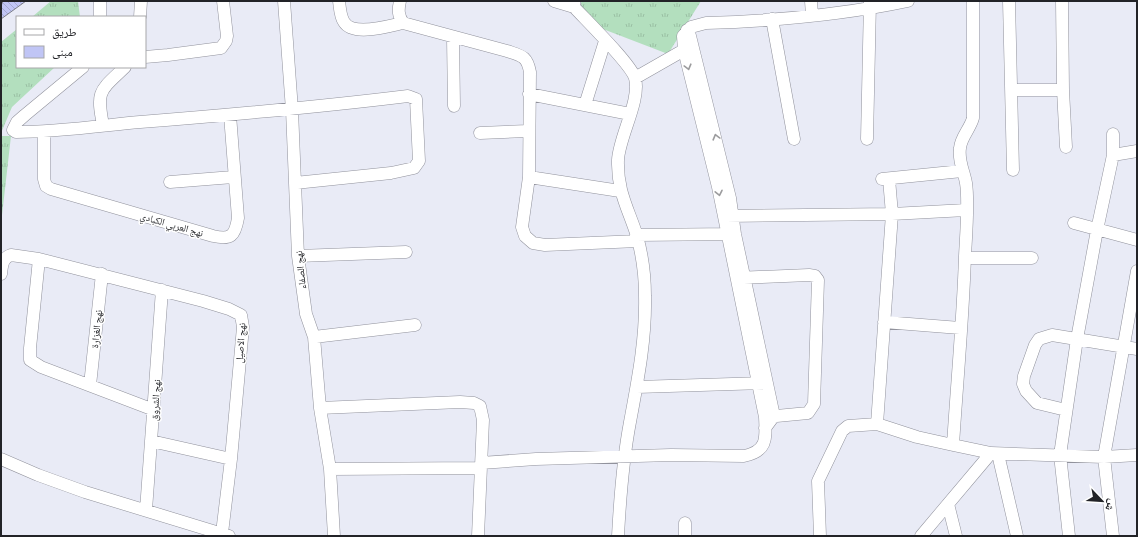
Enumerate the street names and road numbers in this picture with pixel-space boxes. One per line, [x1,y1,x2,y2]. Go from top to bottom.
street label: نهج العربي الكبادي [138,209,205,241]
street label: نهج الصفاء [292,250,309,290]
street label: نهج الغزارة [88,309,105,349]
street label: نهج الاصيل [233,322,248,364]
street label: نهج الشروق [148,378,163,421]

